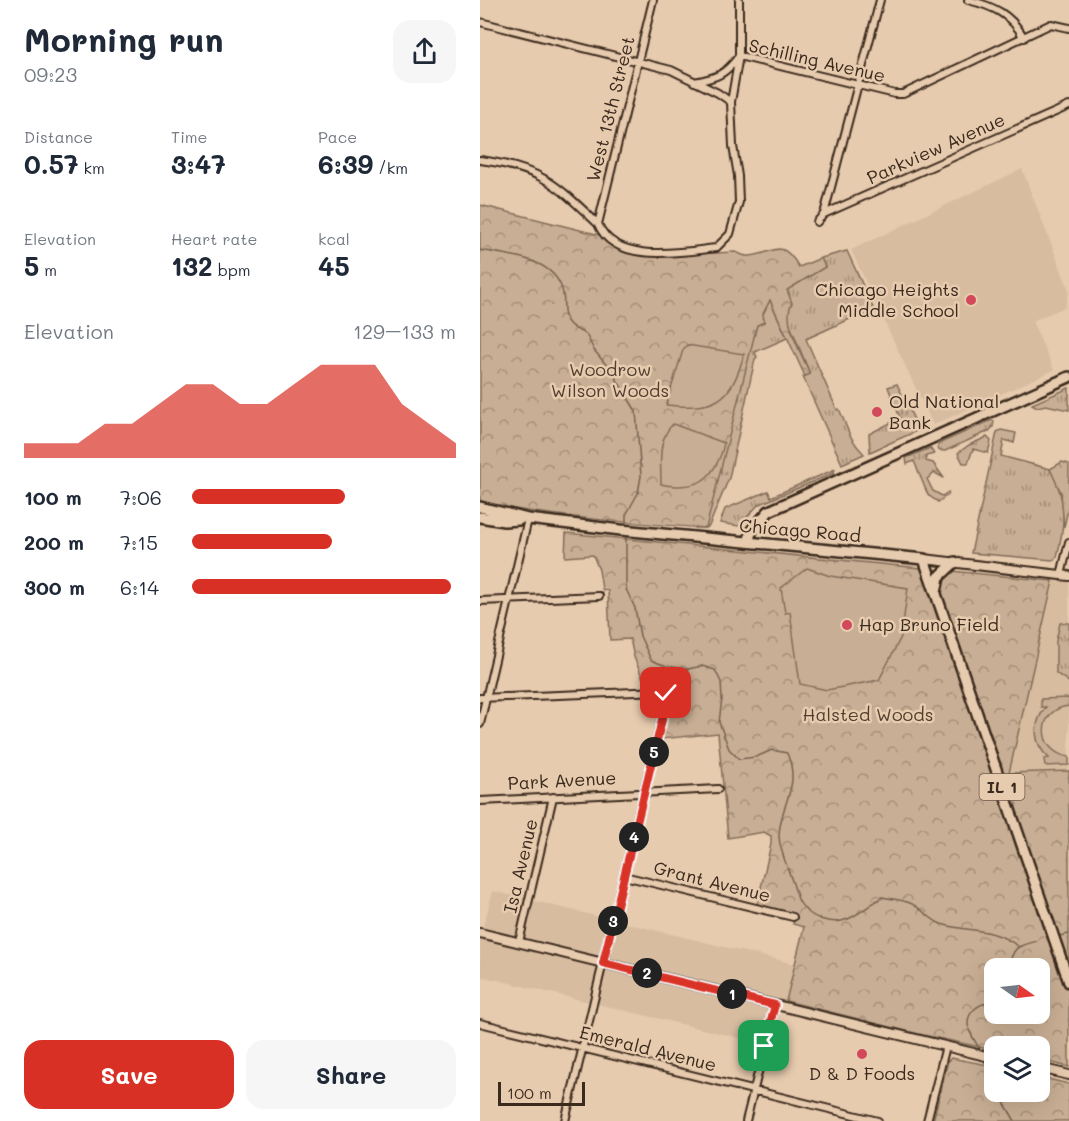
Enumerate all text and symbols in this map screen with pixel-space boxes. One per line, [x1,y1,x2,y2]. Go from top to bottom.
text: Morning run [24,17,224,60]
button: share [393,20,456,83]
street label: Schilling Avenue [747,33,888,87]
street label: West 13th Street [580,34,640,184]
text: 09:23 [24,61,77,87]
street label: Parkview Avenue [863,107,1009,189]
text: Distance [24,126,93,147]
text: Time [171,126,207,147]
text: Pace [318,126,357,147]
text: 0.57 [24,147,78,181]
text: 3:47 [171,147,226,181]
text: 6:39 [318,147,373,181]
text: km [78,157,105,178]
text: /km [373,157,408,178]
text: Elevation [24,228,96,249]
text: Heart rate [171,228,257,249]
text: kcal [318,228,350,249]
text: 5 [24,249,39,283]
text: 132 [171,249,213,283]
text: 45 [318,249,350,283]
text: m [39,259,57,280]
text: bpm [213,259,251,280]
place label: Chicago Heights Middle School [815,277,959,322]
marker: Chicago Heights Middle School [964,293,978,307]
text: Elevation [24,318,114,344]
text: 129–133 m [353,318,456,344]
park label: Woodrow Wilson Woods [551,357,669,402]
place label: Old National Bank [889,389,999,434]
marker: Old National Bank [870,405,884,419]
text: 100 m [24,484,82,510]
text: 7:06 [120,484,162,510]
street label: Chicago Road [738,513,862,547]
text: 200 m [24,529,84,555]
text: 7:15 [120,529,158,555]
text: 300 m [24,574,85,600]
text: 6:14 [120,574,159,600]
place label: Hap Bruno Field [859,612,999,636]
marker: Hap Bruno Field [840,618,854,632]
pin [640,667,691,718]
icon: check [649,676,682,709]
park label: Halsted Woods [803,702,933,726]
pin: 5 [639,737,669,767]
text: 5 [649,741,659,762]
street label: Park Avenue [507,765,617,795]
road number: IL 1 [980,774,1024,800]
street label: Isa Avenue [498,816,543,915]
pin: 4 [619,822,649,852]
text: 4 [629,826,639,847]
street label: Grant Avenue [651,855,773,907]
pin: 3 [598,906,628,936]
text: 3 [608,910,618,931]
pin: 2 [632,958,662,988]
north arrow [984,958,1050,1024]
map controls [984,958,1050,1102]
text: 2 [643,962,651,983]
pin: 1 [717,979,747,1009]
text: 1 [728,983,736,1004]
street label: Emerald Avenue [577,1019,719,1077]
pin [738,1020,789,1071]
icon: arrive [747,1029,780,1062]
button: layers [984,1036,1050,1102]
button: Save [24,1040,234,1109]
button: Share [246,1040,456,1109]
marker: D & D Foods [855,1047,869,1061]
place label: D & D Foods [809,1061,915,1085]
scale bar [498,1079,585,1106]
text: 100 m [507,1082,552,1103]

